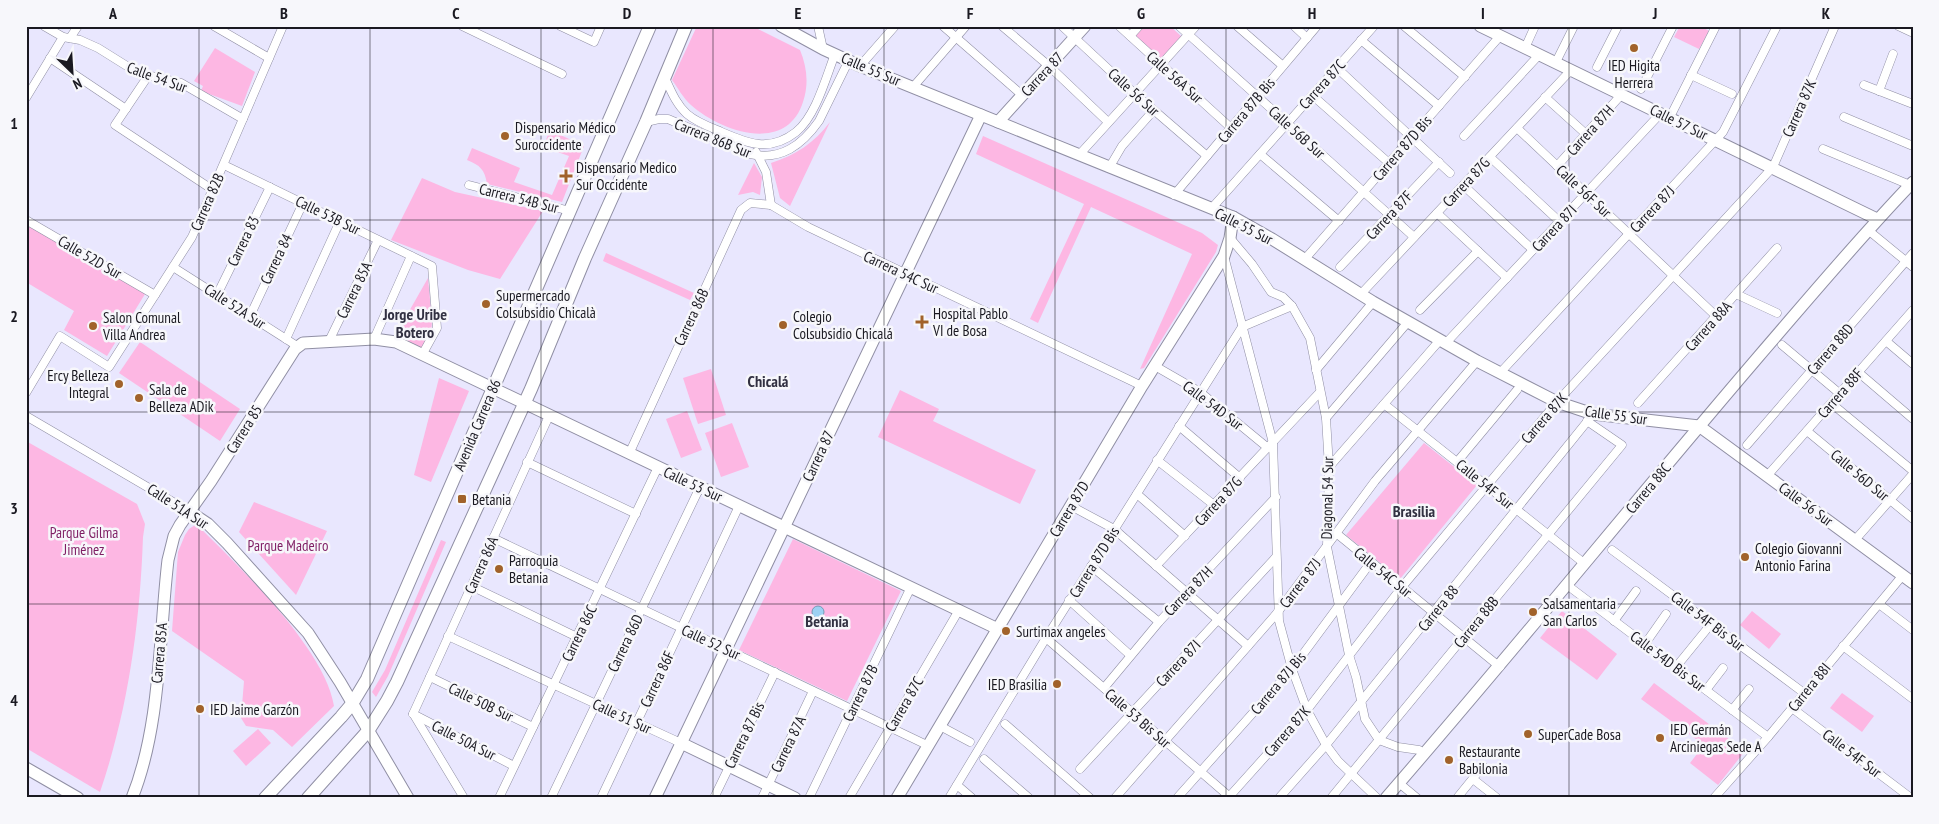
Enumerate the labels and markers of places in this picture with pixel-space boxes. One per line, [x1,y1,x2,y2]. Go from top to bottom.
marker: IED Higita Herrera [1628,42,1640,54]
place label: IED Higita Herrera [1608,56,1660,92]
place label: Dispensario Médico Suroccidente [515,118,616,154]
marker: Dispensario Médico Suroccidente [499,130,511,142]
place label: Dispensario Medico Sur Occidente [576,158,677,194]
marker: Dispensario Medico Sur Occidente [560,170,572,182]
place label: Supermercado Colsubsidio Chicalà [496,286,596,322]
marker: Supermercado Colsubsidio Chicalà [480,298,492,310]
place label: Hospital Pablo VI de Bosa [932,304,1008,340]
place label: Colegio Colsubsidio Chicalá [793,307,893,343]
place label: Salon Comunal Villa Andrea [102,308,181,344]
marker: Hospital Pablo VI de Bosa [915,315,929,329]
marker: Colegio Colsubsidio Chicalá [777,319,789,331]
marker: Salon Comunal Villa Andrea [87,320,99,332]
place label: Ercy Belleza Integral [47,366,110,402]
marker: Ercy Belleza Integral [113,378,125,390]
place label: Sala de Belleza ADik [149,380,214,416]
marker: Sala de Belleza ADik [133,392,145,404]
place label: Betania [472,490,511,509]
marker: Betania [456,493,468,505]
place label: Colegio Giovanni Antonio Farina [1755,539,1842,575]
place label: Parroquia Betania [509,551,558,587]
marker: Colegio Giovanni Antonio Farina [1739,551,1751,563]
marker: Parroquia Betania [493,563,505,575]
place label: Salsamentaria San Carlos [1543,594,1616,630]
marker: Salsamentaria San Carlos [1527,606,1539,618]
place label: Surtimax angeles [1016,622,1106,641]
marker: Surtimax angeles [1000,625,1012,637]
place label: IED Brasilia [988,675,1047,694]
marker: IED Brasilia [1051,678,1063,690]
place label: IED Jaime Garzón [210,700,299,719]
marker: IED Jaime Garzón [194,703,206,715]
place label: IED Germán Arciniegas Sede A [1670,720,1763,756]
place label: SuperCade Bosa [1538,725,1621,744]
marker: SuperCade Bosa [1522,728,1534,740]
marker: IED Germán Arciniegas Sede A [1654,732,1666,744]
place label: Restaurante Babilonia [1459,742,1520,778]
marker: Restaurante Babilonia [1443,754,1455,766]

